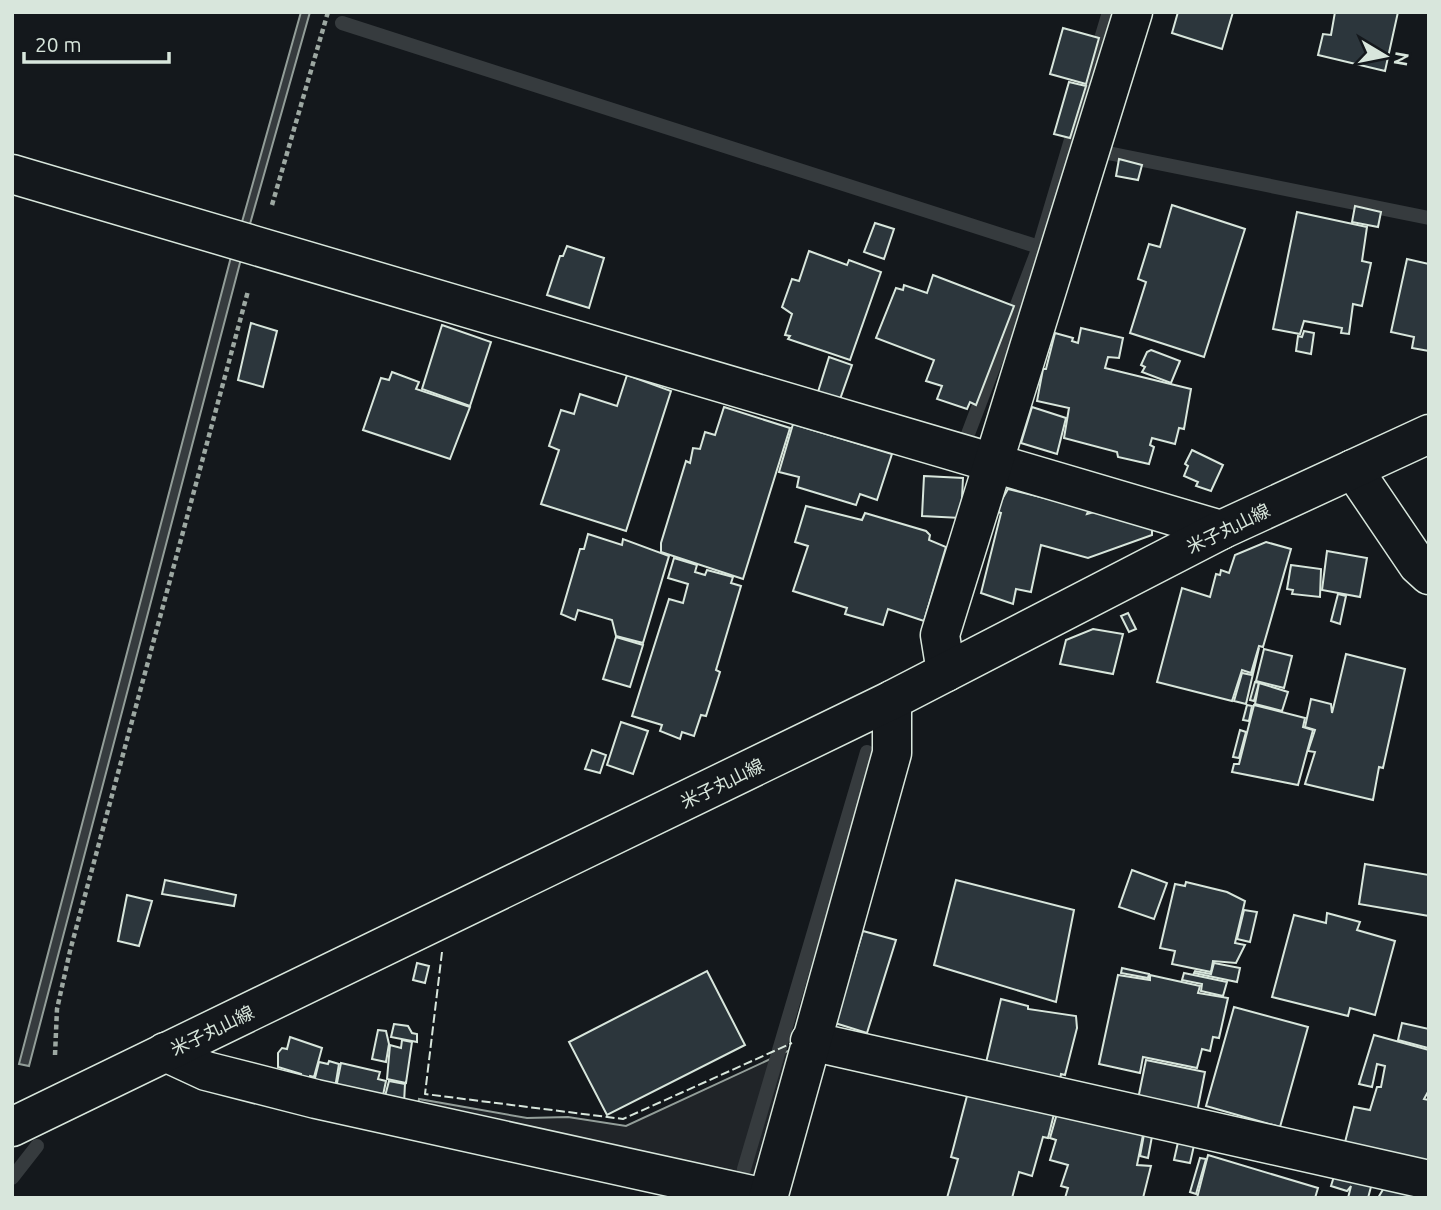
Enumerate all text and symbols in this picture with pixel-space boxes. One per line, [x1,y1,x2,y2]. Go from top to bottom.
scale bar [24,21,170,65]
north arrow [1350,21,1420,91]
text: 20 m [35,32,82,56]
text: N [1390,50,1414,68]
street label: 米子丸山線 [1183,499,1273,557]
street label: 米子丸山線 [677,754,767,812]
street label: 米子丸山線 [167,1001,257,1059]

